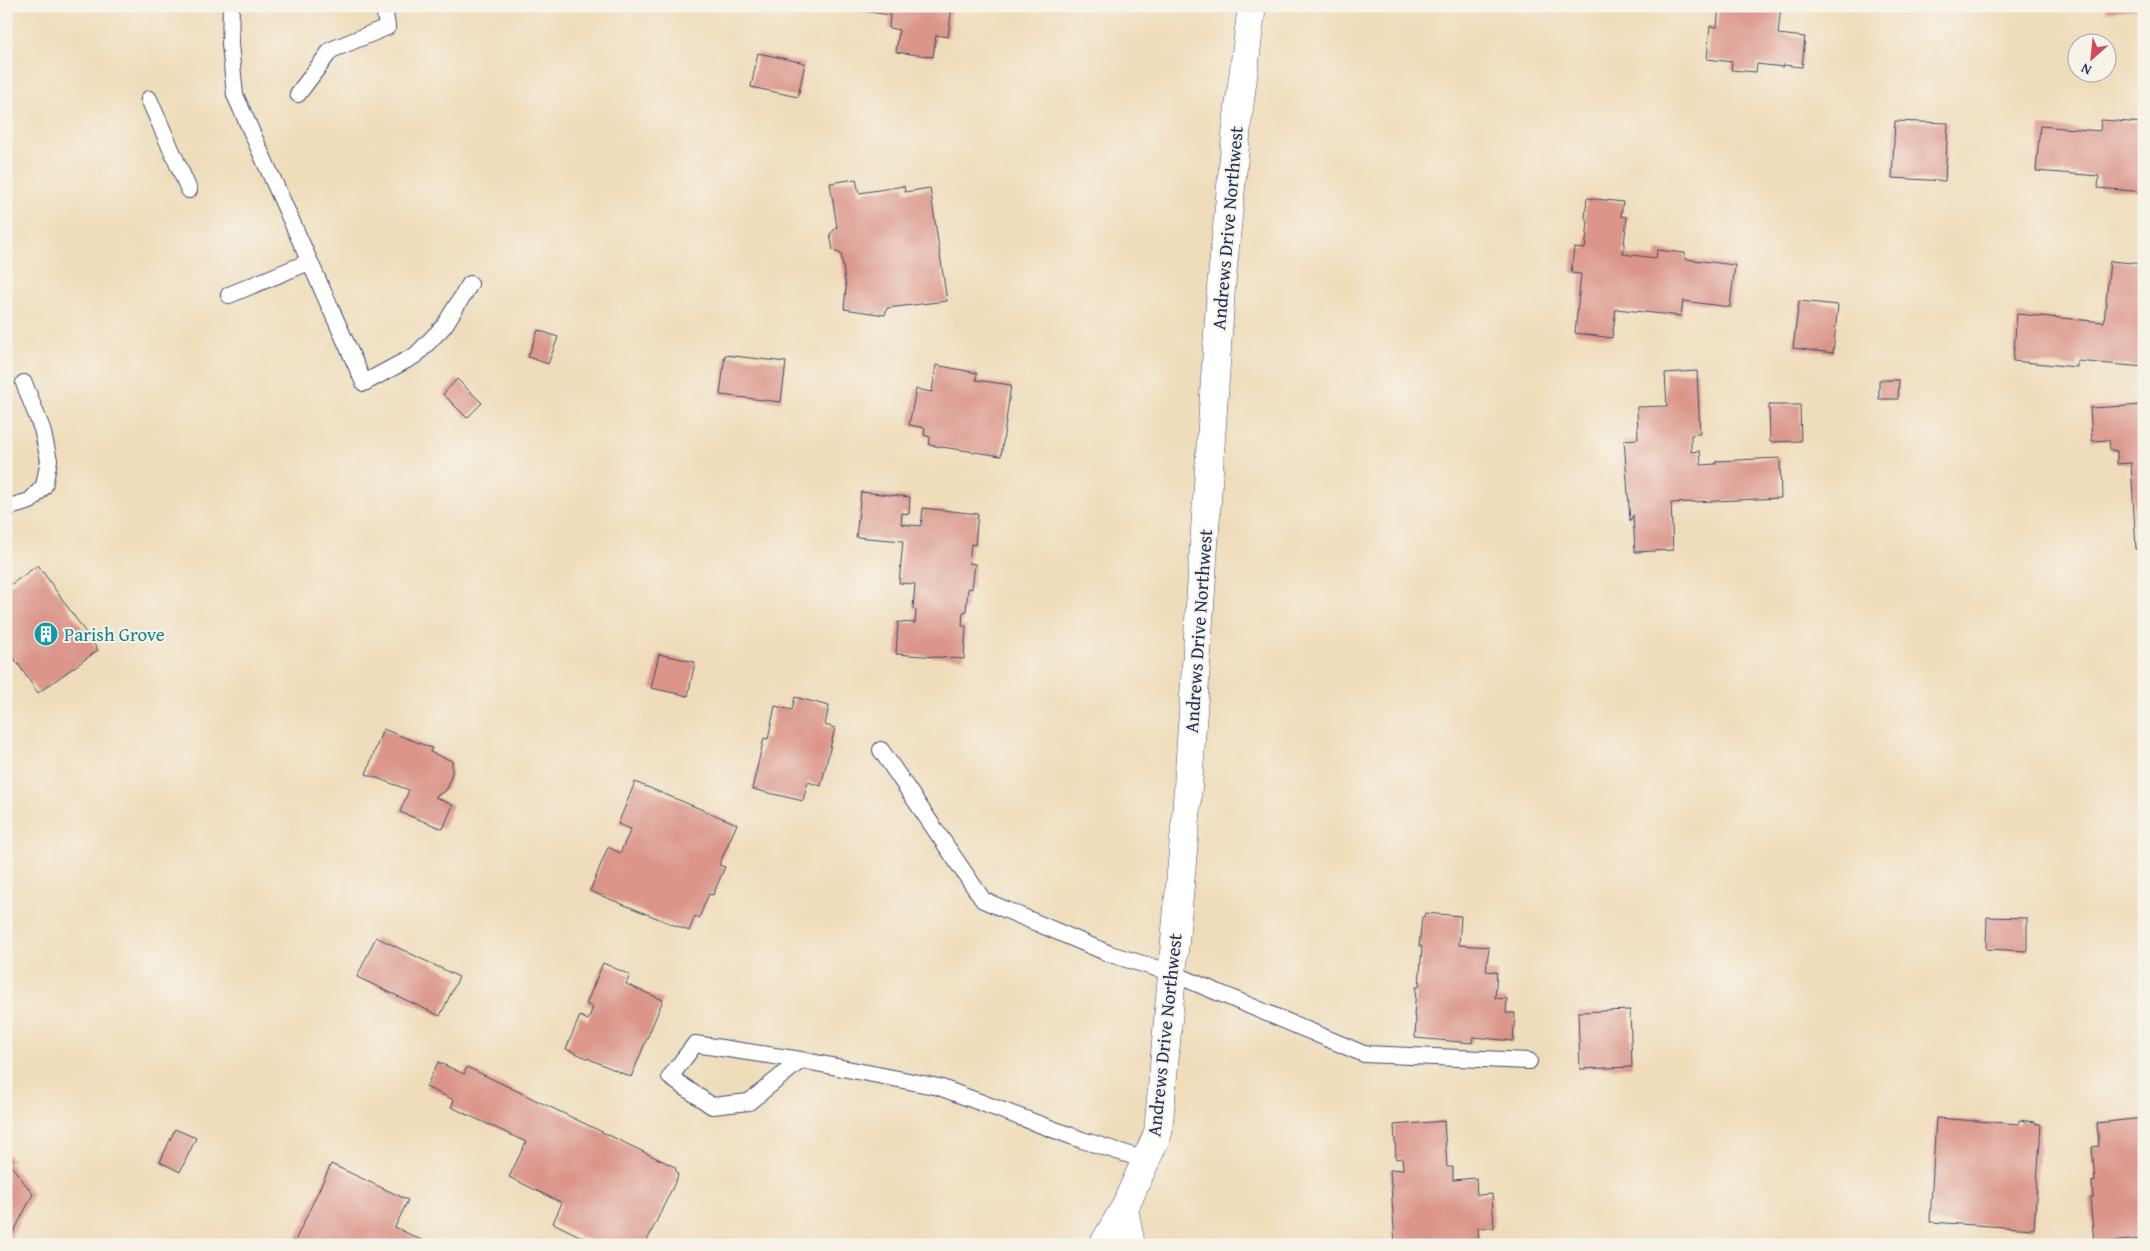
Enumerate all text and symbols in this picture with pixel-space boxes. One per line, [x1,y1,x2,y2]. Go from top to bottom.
north arrow [2068,32,2118,82]
text: N [2077,58,2095,81]
street label: Andrews Drive Northwest [1204,125,1250,331]
street label: Andrews Drive Northwest [1177,528,1219,734]
place label: Parish Grove [64,620,165,648]
building icon: Parish Grove [33,621,59,647]
street label: Andrews Drive Northwest [1139,932,1189,1138]

